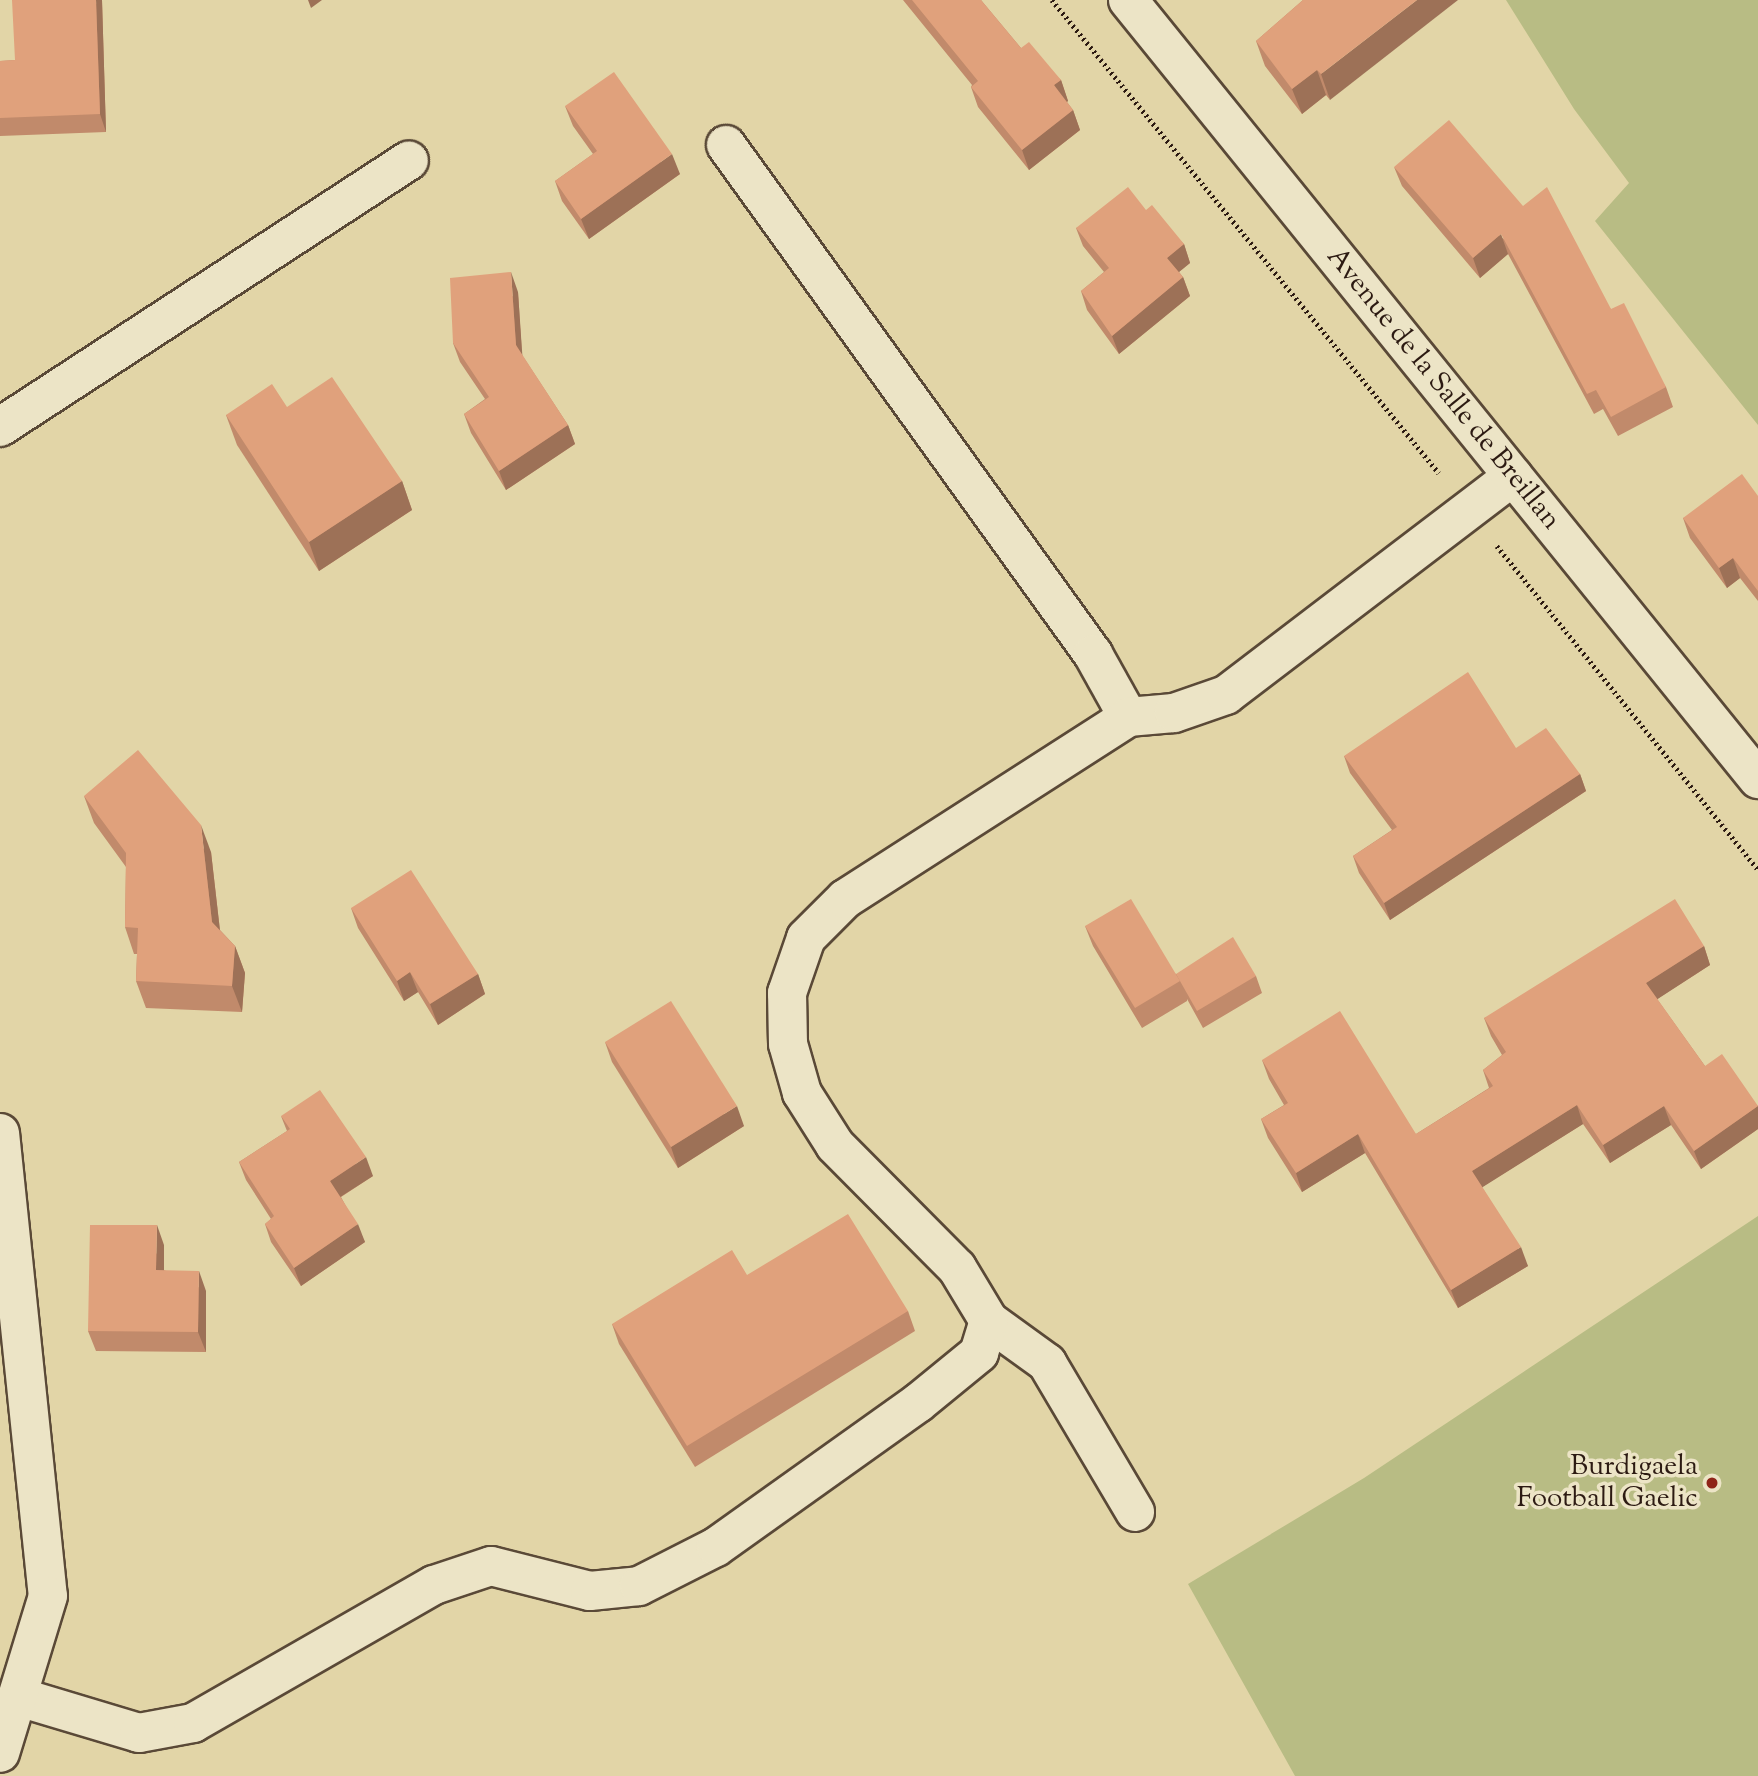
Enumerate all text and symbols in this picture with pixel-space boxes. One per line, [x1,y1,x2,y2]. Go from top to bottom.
street label: Avenue de la Salle de Breillan [1319,241,1567,537]
place label: Burdigaela Football Gaelic [1517,1450,1698,1516]
marker: Burdigaela Football Gaelic [1704,1475,1720,1491]

